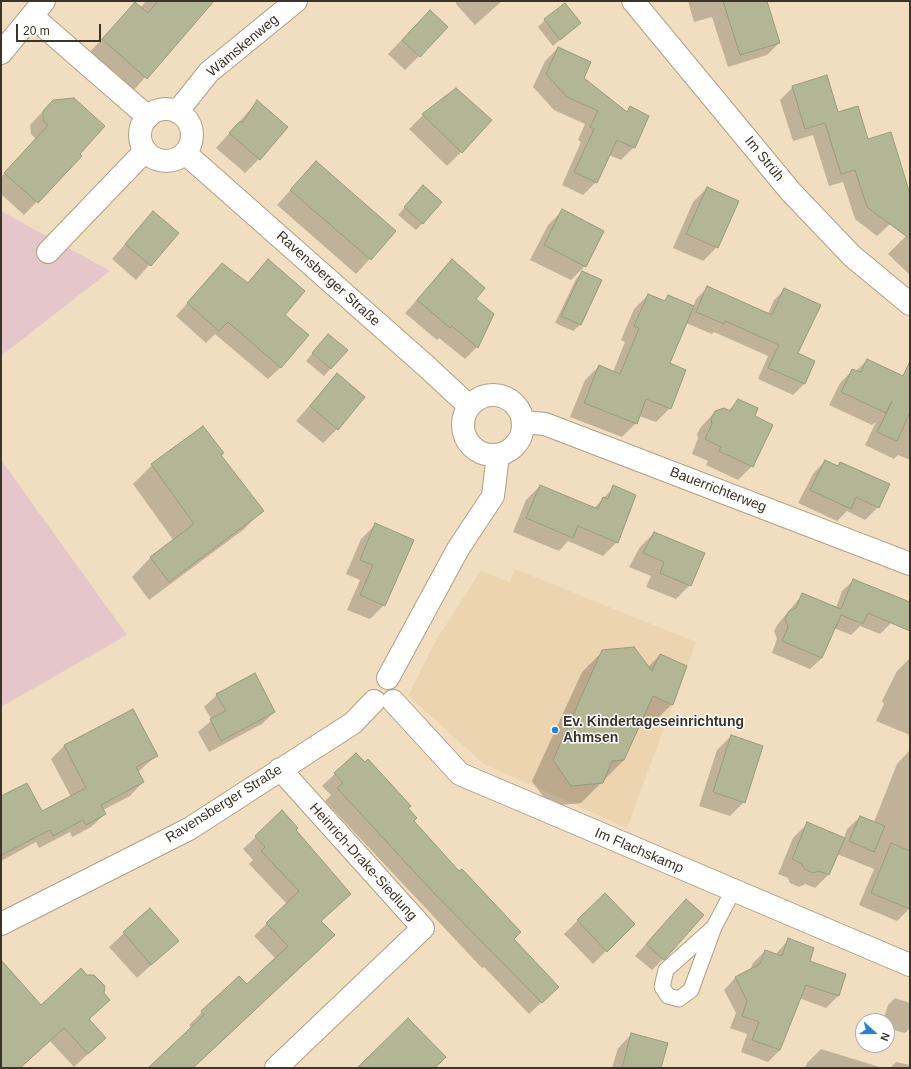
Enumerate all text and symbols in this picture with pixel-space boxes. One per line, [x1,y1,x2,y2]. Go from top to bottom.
street label: Wämskenweg [204,11,282,81]
scale bar [18,16,103,42]
text: 20 m [23,24,50,38]
street label: Im Strüh [741,133,787,185]
street label: Ravensberger Straße [273,228,383,330]
street label: Bauerrichterweg [667,464,769,516]
place label: Ev. Kindertageseinrichtung Ahmsen [563,714,744,746]
marker: Ev. Kindertageseinrichtung Ahmsen [550,725,560,735]
street label: Ravensberger Straße [163,761,285,847]
street label: Heinrich-Drake-Siedlung [306,800,420,924]
street label: Im Flachskamp [592,825,686,877]
north arrow [855,1013,895,1053]
text: N [878,1031,892,1043]

